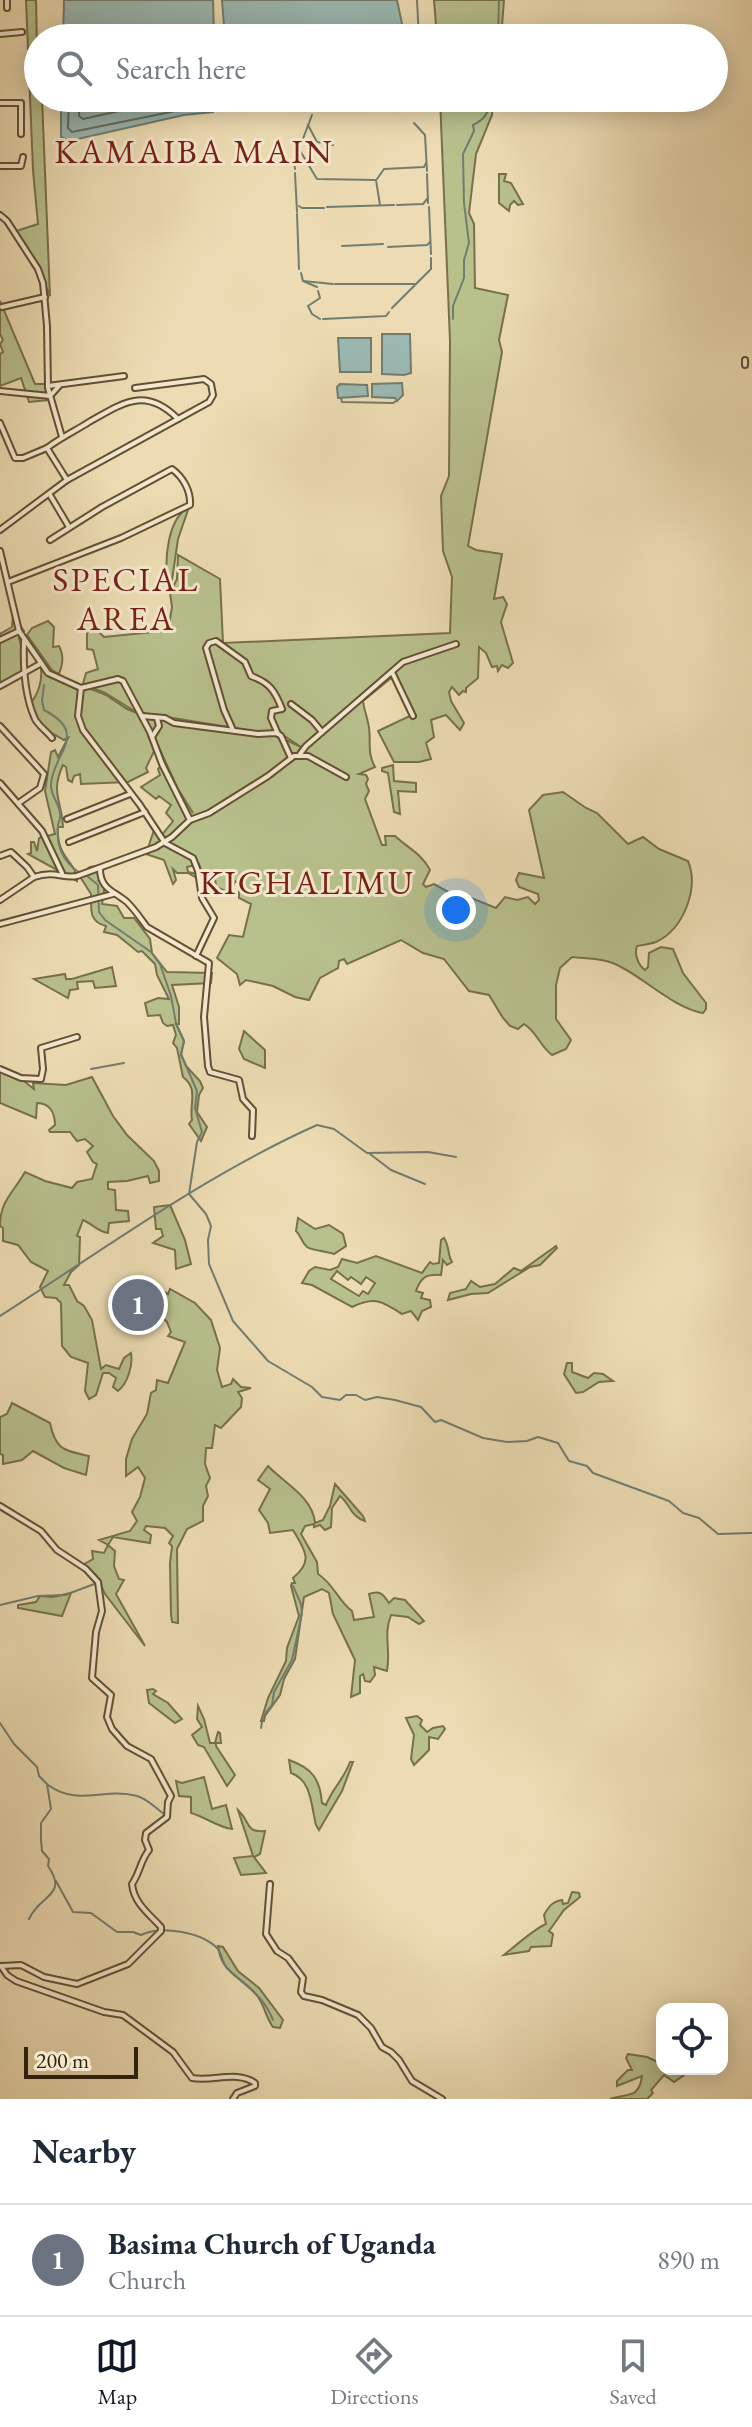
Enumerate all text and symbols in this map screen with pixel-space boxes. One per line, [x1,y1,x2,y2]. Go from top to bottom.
search box [24,24,728,112]
icon: search [52,46,96,90]
text: Search here [116,49,246,88]
district label: KAMAIBA MAIN [54,129,334,173]
district label: SPECIAL AREA [53,557,199,640]
district label: KIGHALIMU [199,860,415,904]
your location [436,890,476,930]
pin: 1 [112,1275,164,1335]
map controls [656,2003,728,2075]
button: locate [656,2003,728,2075]
scale bar [24,2043,138,2079]
text: 200 m [36,2046,89,2075]
text: Nearby [32,2129,136,2173]
text: Basima Church of Uganda [108,2224,436,2263]
text: 1 [51,2243,65,2277]
text: 890 m [657,2243,720,2277]
text: Church [108,2263,186,2297]
tab: Map [95,2334,139,2411]
tab: Directions [330,2334,419,2411]
tab: Saved [609,2334,657,2411]

